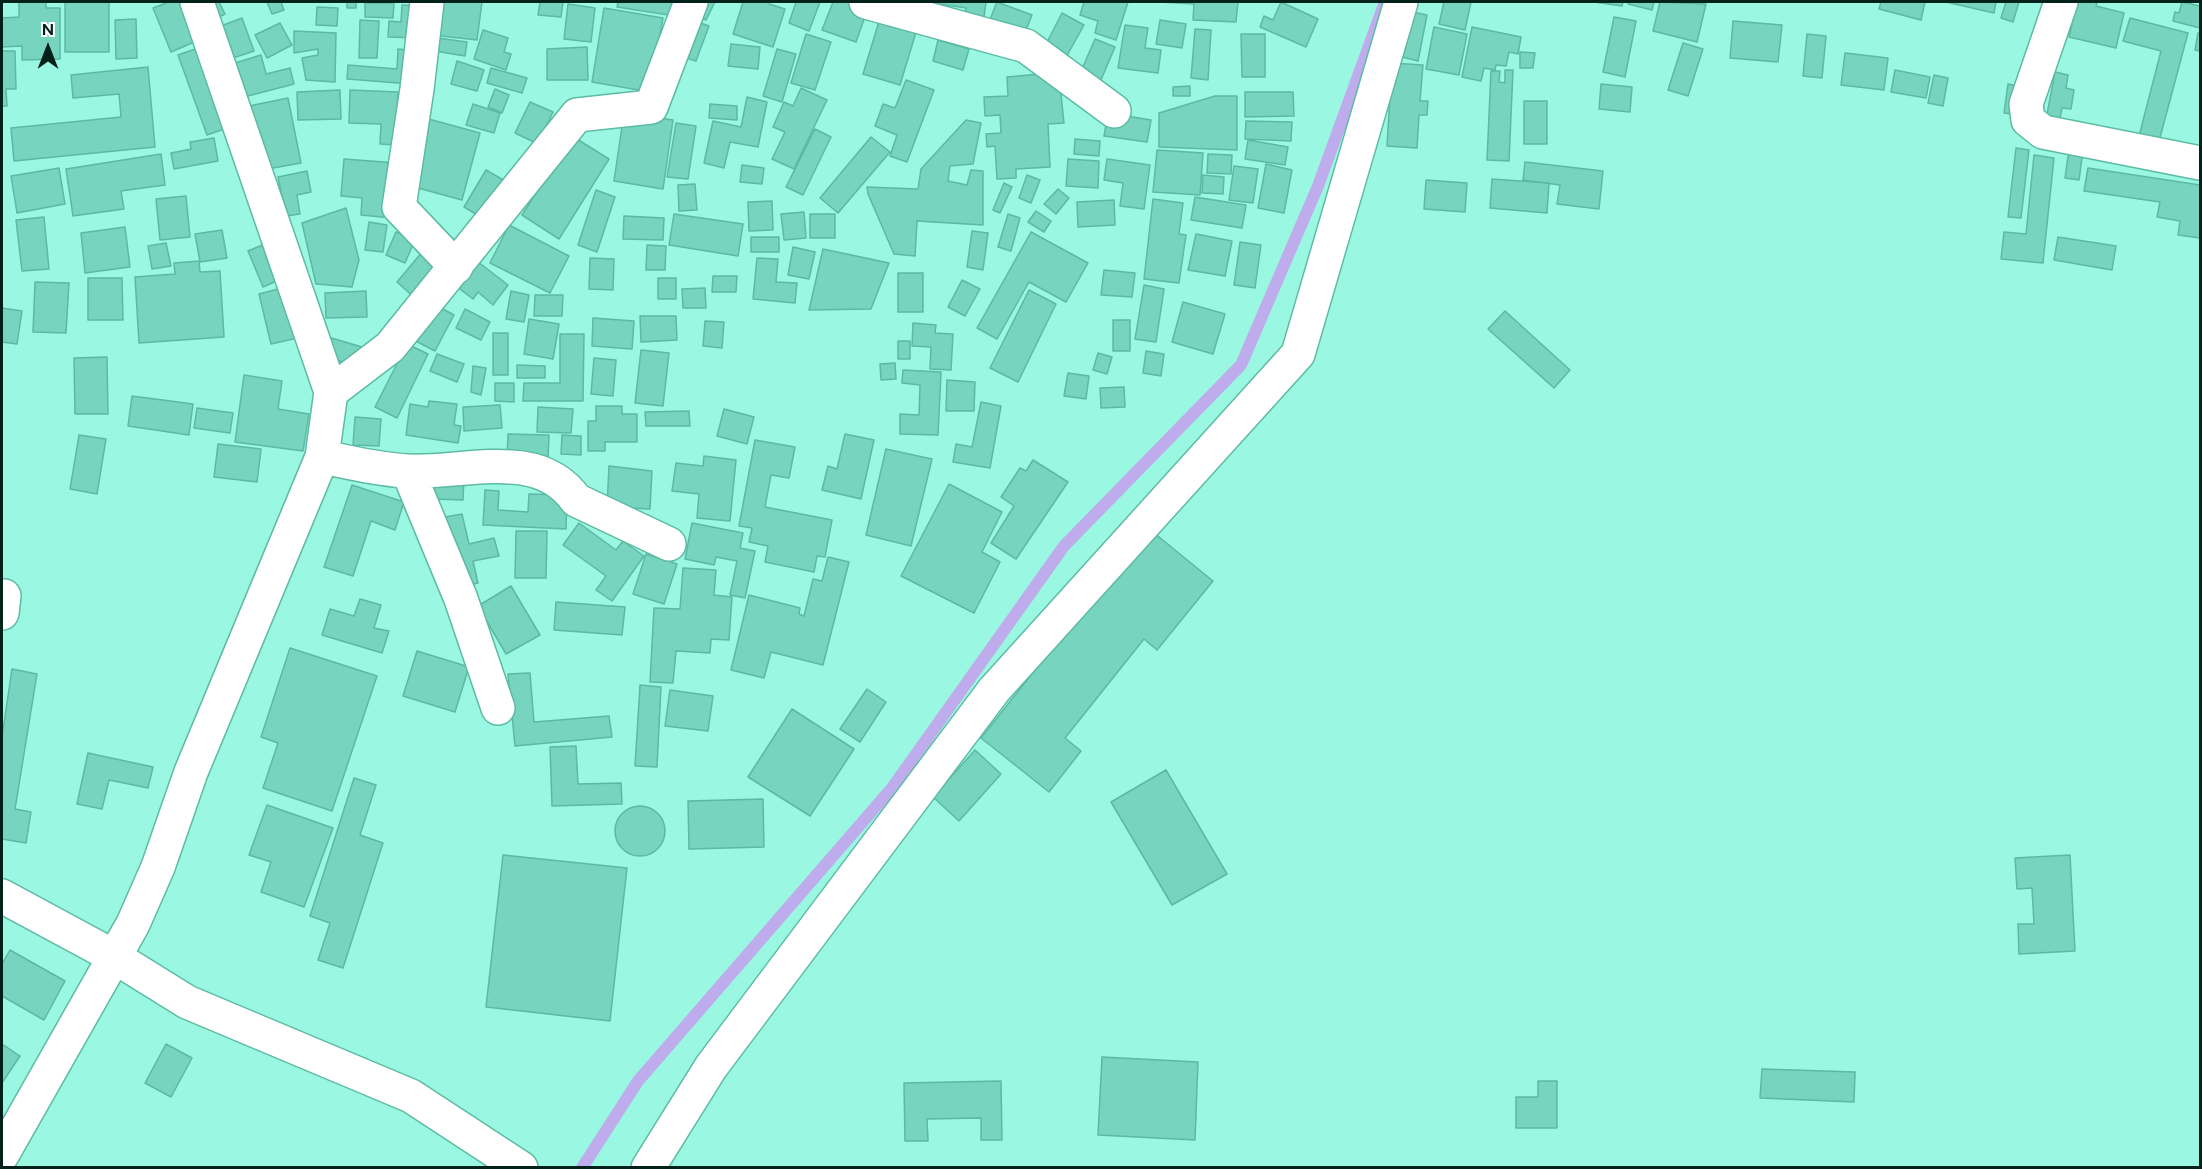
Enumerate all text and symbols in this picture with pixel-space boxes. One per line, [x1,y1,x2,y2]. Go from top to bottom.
north arrow [18,18,78,78]
text: N [42,20,54,39]

